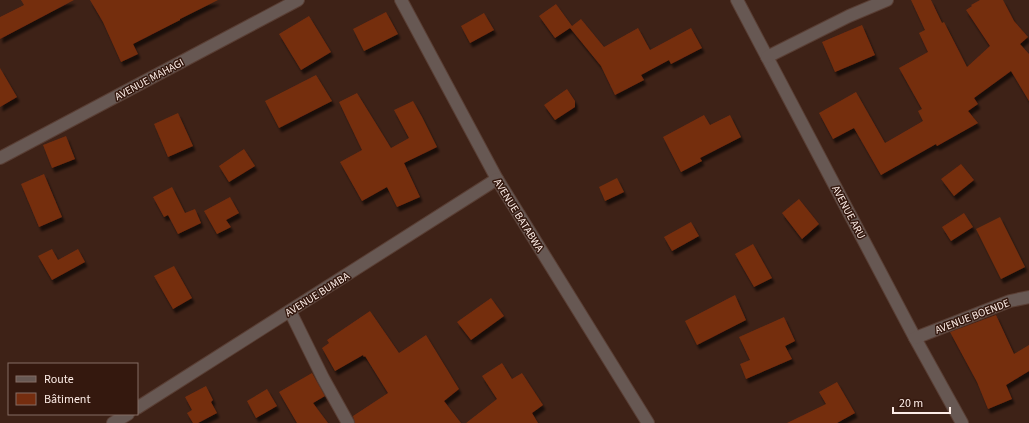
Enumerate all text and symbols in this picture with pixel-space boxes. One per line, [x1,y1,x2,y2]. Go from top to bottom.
street label: AVENUE MAHAGI [112,55,186,104]
street label: AVENUE BATABWA [490,176,547,255]
street label: AVENUE ARU [828,183,869,242]
street label: AVENUE BUMBA [282,269,352,320]
street label: AVENUE BOENDE [933,295,1012,338]
legend [8,363,138,415]
text: Route [44,371,74,388]
scale bar [893,389,950,415]
text: Bâtiment [44,391,90,408]
text: 20 m [899,395,923,412]

